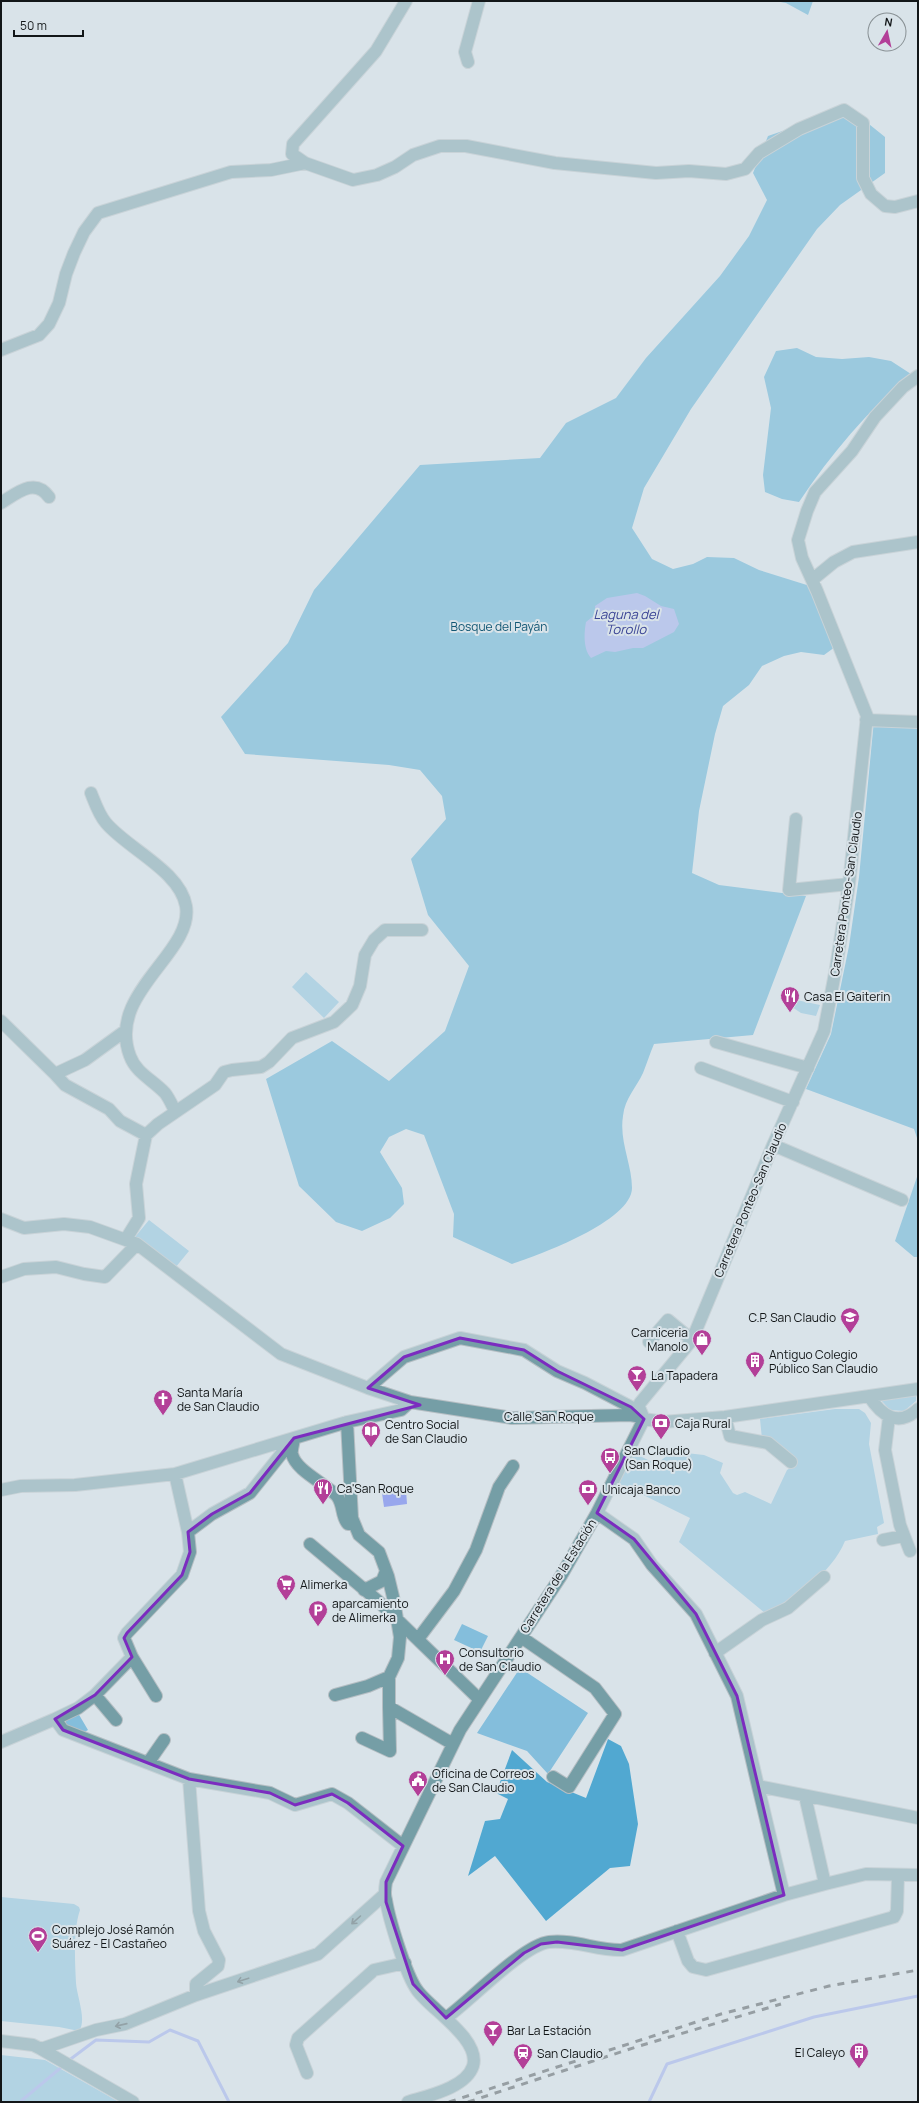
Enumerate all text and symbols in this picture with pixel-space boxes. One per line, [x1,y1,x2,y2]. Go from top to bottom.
scale bar [14,12,83,38]
north arrow [867,12,907,52]
text: N [884,14,894,30]
text: 50 m [20,17,47,34]
water label: Laguna del Torollo [593,605,661,638]
park label: Bosque del Payán [451,618,547,635]
street label: Carretera Ponteo-San Claudio [826,810,866,978]
restaurant icon: Casa El Gaiterin [779,985,801,1013]
place label: Casa El Gaiterin [804,988,890,1005]
street label: Carretera Ponteo-San Claudio [710,1120,790,1280]
school or university icon: C.P. San Claudio [839,1306,861,1334]
place label: C.P. San Claudio [748,1309,836,1326]
place label: Carniceria Manolo [631,1324,688,1355]
shop icon: Carniceria Manolo [691,1328,713,1356]
place label: Antiguo Colegio Público San Claudio [769,1346,878,1377]
building icon: Antiguo Colegio Público San Claudio [744,1350,766,1378]
bar icon: La Tapadera [626,1364,648,1392]
place label: La Tapadera [651,1367,718,1384]
place label: Santa María de San Claudio [177,1384,259,1415]
church icon: Santa María de San Claudio [152,1388,174,1416]
street label: Calle San Roque [504,1408,594,1425]
bank icon: Caja Rural [650,1412,672,1440]
place label: Caja Rural [675,1415,731,1432]
place label: Centro Social de San Claudio [385,1416,467,1447]
library icon: Centro Social de San Claudio [360,1420,382,1448]
place label: San Claudio (San Roque) [624,1442,693,1473]
bus stop icon: San Claudio (San Roque) [599,1446,621,1474]
restaurant icon: Ca'San Roque [312,1477,334,1505]
bank icon: Unicaja Banco [577,1478,599,1506]
place label: Ca'San Roque [337,1480,414,1497]
place label: Unicaja Banco [602,1481,680,1498]
street label: Carretera de la Estación [516,1516,600,1636]
supermarket icon: Alimerka [275,1573,297,1601]
place label: Alimerka [300,1576,347,1593]
place label: aparcamiento de Alimerka [332,1595,409,1626]
parking icon: aparcamiento de Alimerka [307,1599,329,1627]
place label: Consultorio de San Claudio [459,1644,541,1675]
hospital icon: Consultorio de San Claudio [434,1648,456,1676]
place label: Oficina de Correos de San Claudio [432,1765,534,1796]
public building icon: Oficina de Correos de San Claudio [407,1769,429,1797]
one-way arrow [351,1916,361,1925]
place label: Complejo José Ramón Suárez - El Castañeo [52,1921,174,1952]
sports icon: Complejo José Ramón Suárez - El Castañeo [27,1925,49,1953]
one-way arrow [237,1977,250,1984]
bar icon: Bar La Estación [482,2019,504,2047]
one-way arrow [115,2021,128,2029]
place label: Bar La Estación [507,2022,591,2039]
building icon: El Caleyo [848,2041,870,2069]
station icon: San Claudio [512,2042,534,2070]
place label: El Caleyo [795,2044,845,2061]
place label: San Claudio [537,2045,603,2062]

